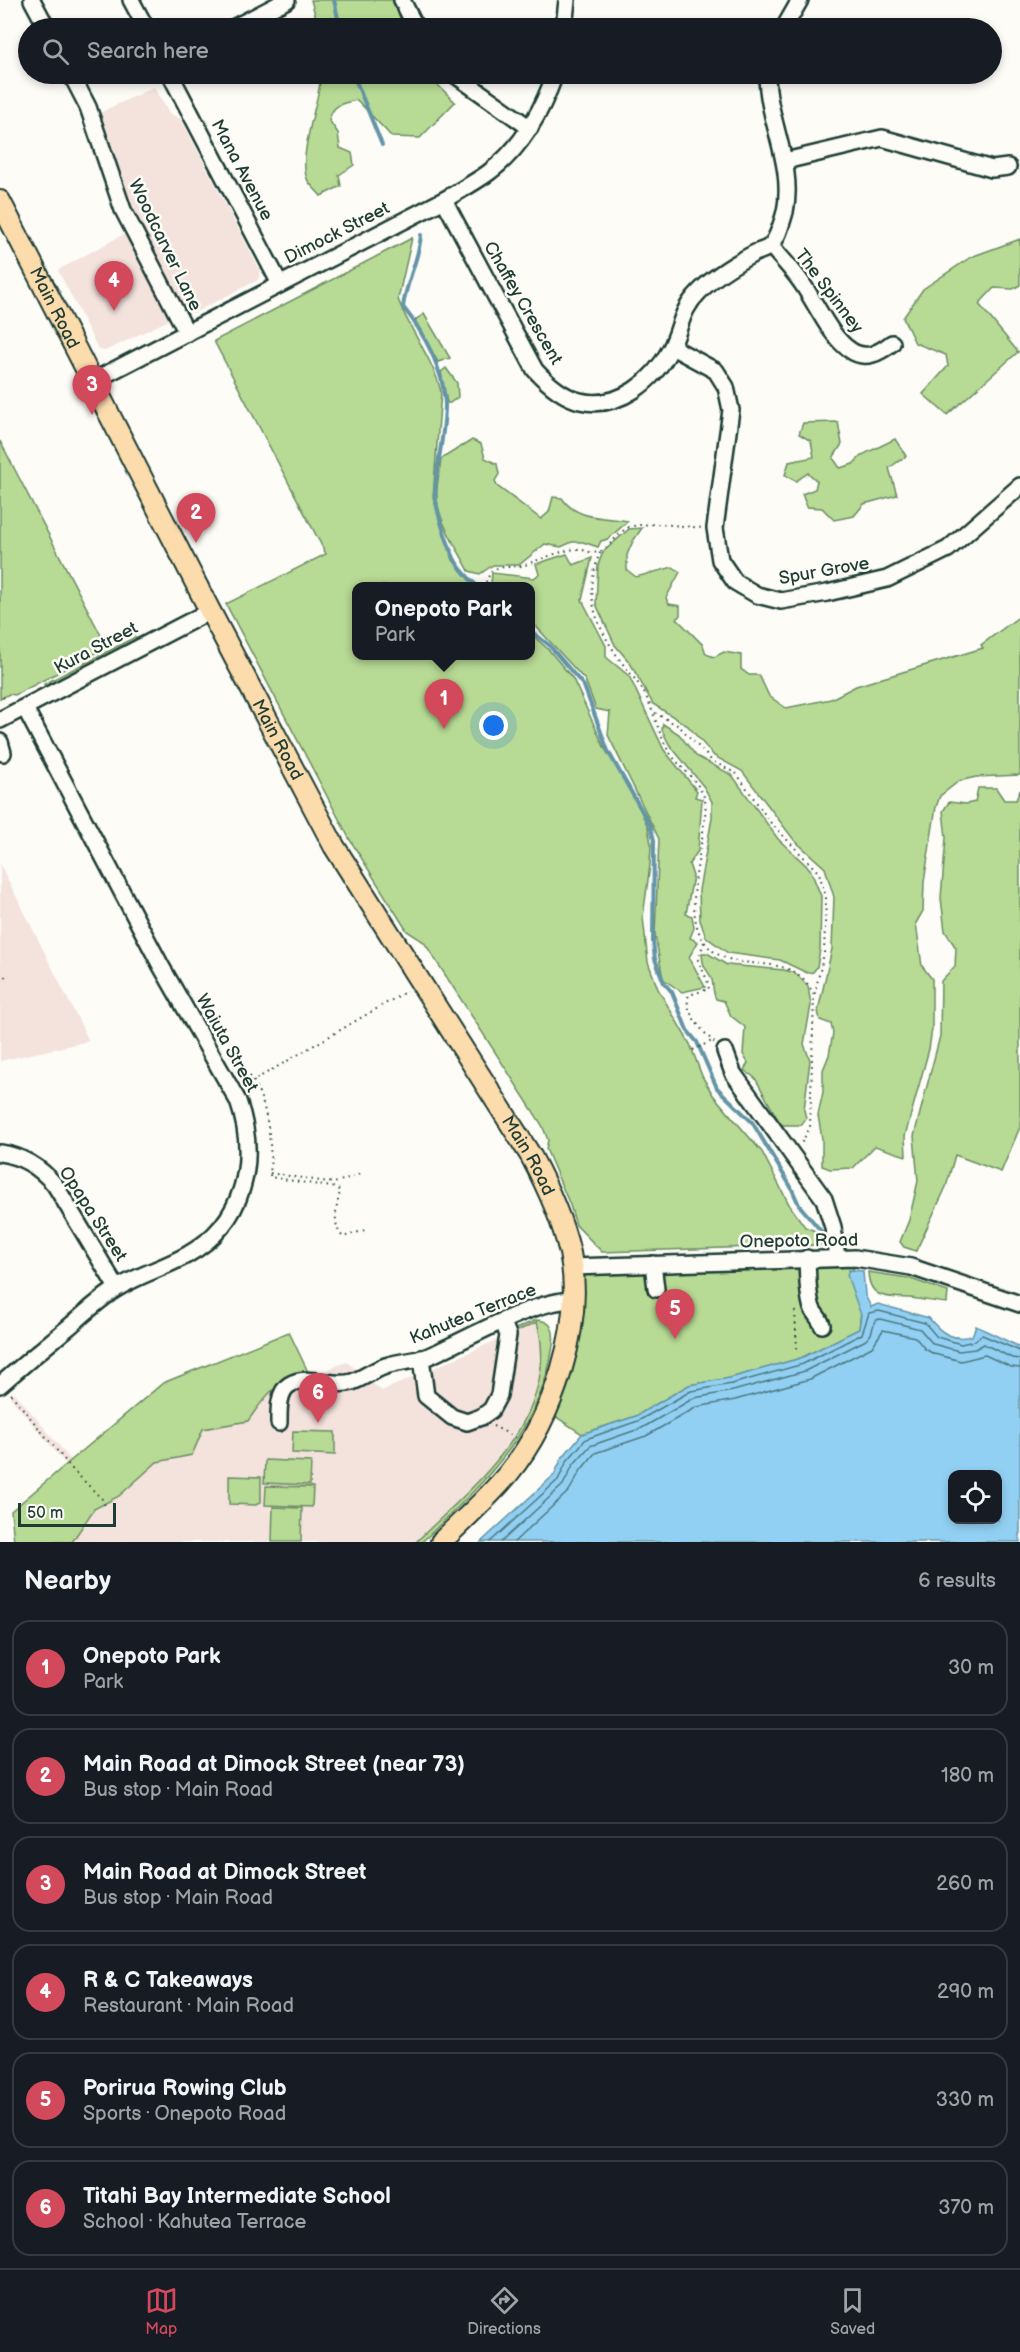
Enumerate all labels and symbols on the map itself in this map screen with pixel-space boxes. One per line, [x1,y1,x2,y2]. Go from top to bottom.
street label: Mana Avenue [207,116,278,224]
street label: Woodcarver Lane [124,176,206,314]
street label: Dimock Street [281,197,393,268]
street label: Chaffey Crescent [479,238,567,369]
street label: The Spinney [791,245,868,338]
pin: 4 [94,262,134,311]
street label: Main Road [25,264,84,352]
pin: 3 [72,366,112,415]
pin: 2 [176,494,216,543]
street label: Spur Grove [777,553,871,589]
street label: Kura Street [51,617,142,679]
pin: 1 [424,680,464,729]
street label: Main Road [248,695,308,784]
your location [479,711,508,740]
street label: Waiuta Street [191,990,263,1096]
street label: Main Road [497,1112,559,1199]
street label: Opapa Street [55,1163,132,1266]
street label: Onepoto Road [740,1229,858,1253]
street label: Kahutea Terrace [407,1279,540,1349]
pin: 5 [656,1290,694,1339]
pin: 6 [298,1374,338,1423]
scale bar [18,1500,116,1528]

